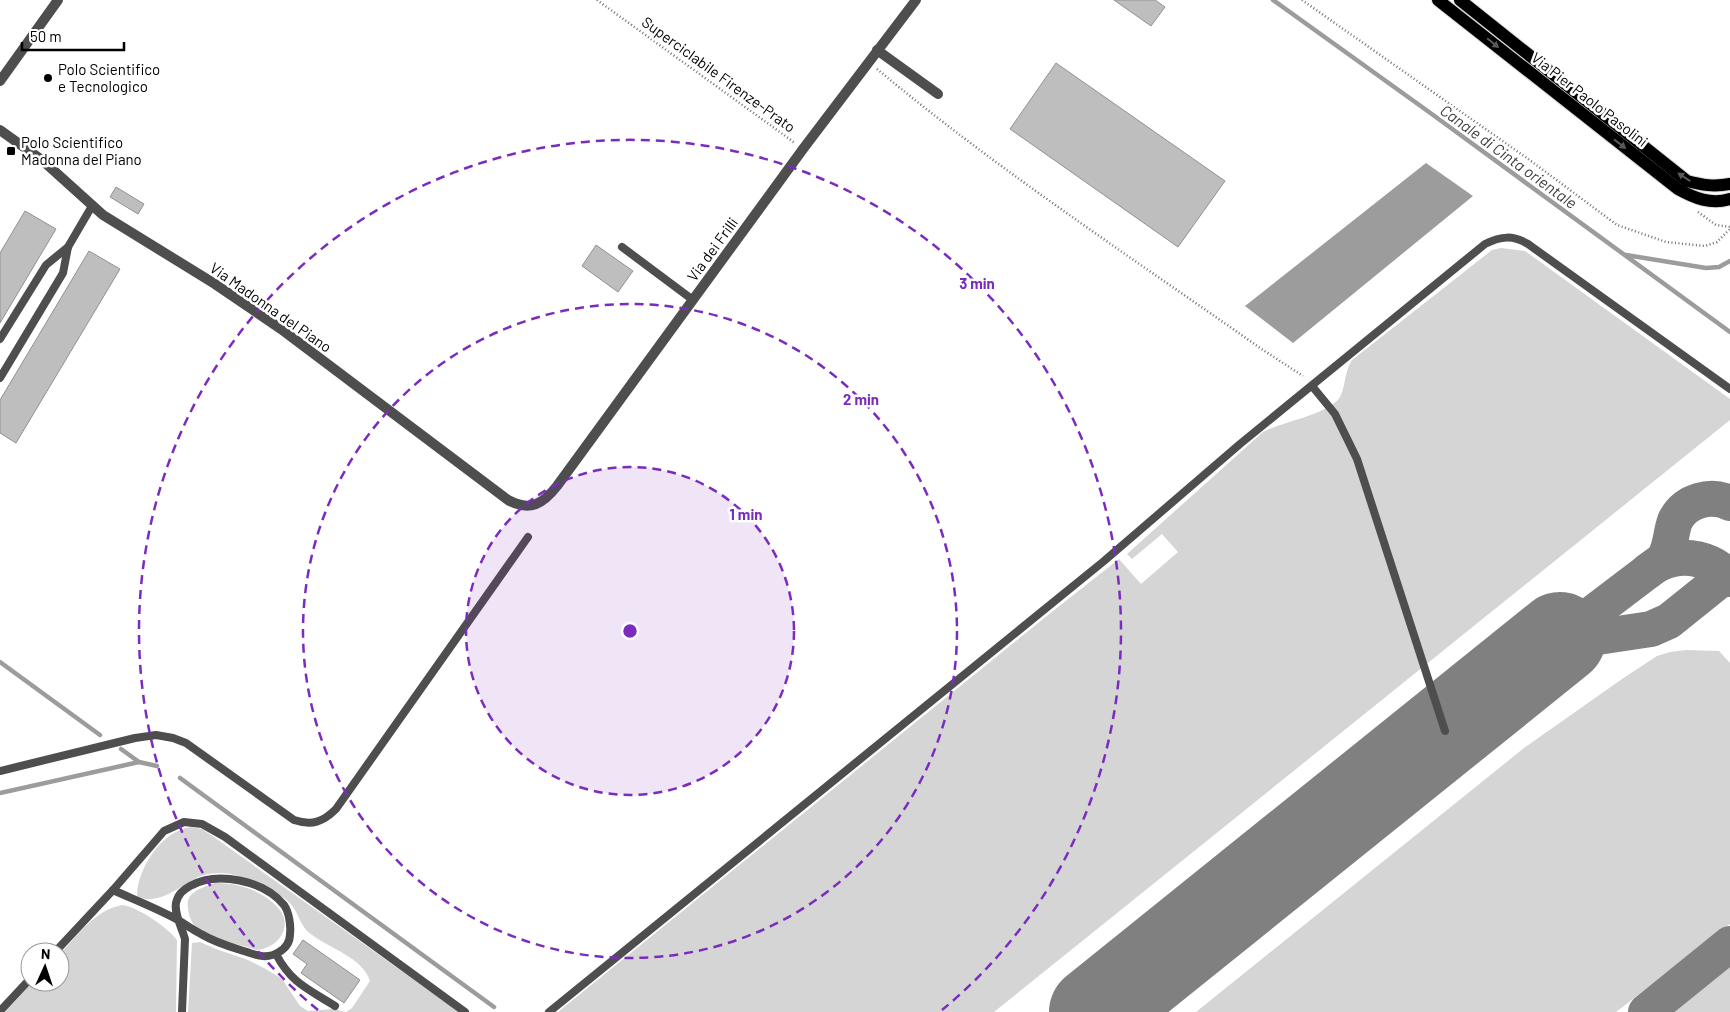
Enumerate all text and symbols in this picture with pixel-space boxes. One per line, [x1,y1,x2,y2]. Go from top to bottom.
street label: Superciclabile Firenze-Prato [639,12,799,136]
scale bar [22,20,125,52]
text: 50 m [30,27,62,45]
one-way arrow [1486,38,1500,48]
street label: Via Pier Paolo Pasolini [1528,48,1652,150]
place label: Polo Scientifico e Tecnologico [58,60,160,95]
marker: Polo Scientifico e Tecnologico [42,72,54,84]
water label: Canale di Cinta orientale [1437,100,1581,212]
place label: Polo Scientifico Madonna del Piano [21,133,142,168]
one-way arrow [1614,139,1627,149]
marker: Polo Scientifico Madonna del Piano [5,145,17,157]
one-way arrow [1677,172,1690,182]
street label: Via dei Frilli [683,213,741,285]
street label: Via Madonna del Piano [207,258,335,356]
text: 3 min [959,274,995,292]
text: 2 min [843,390,879,408]
text: 1 min [730,505,762,523]
centre of rings [621,622,639,640]
north arrow [20,942,70,992]
text: N [41,945,51,962]

